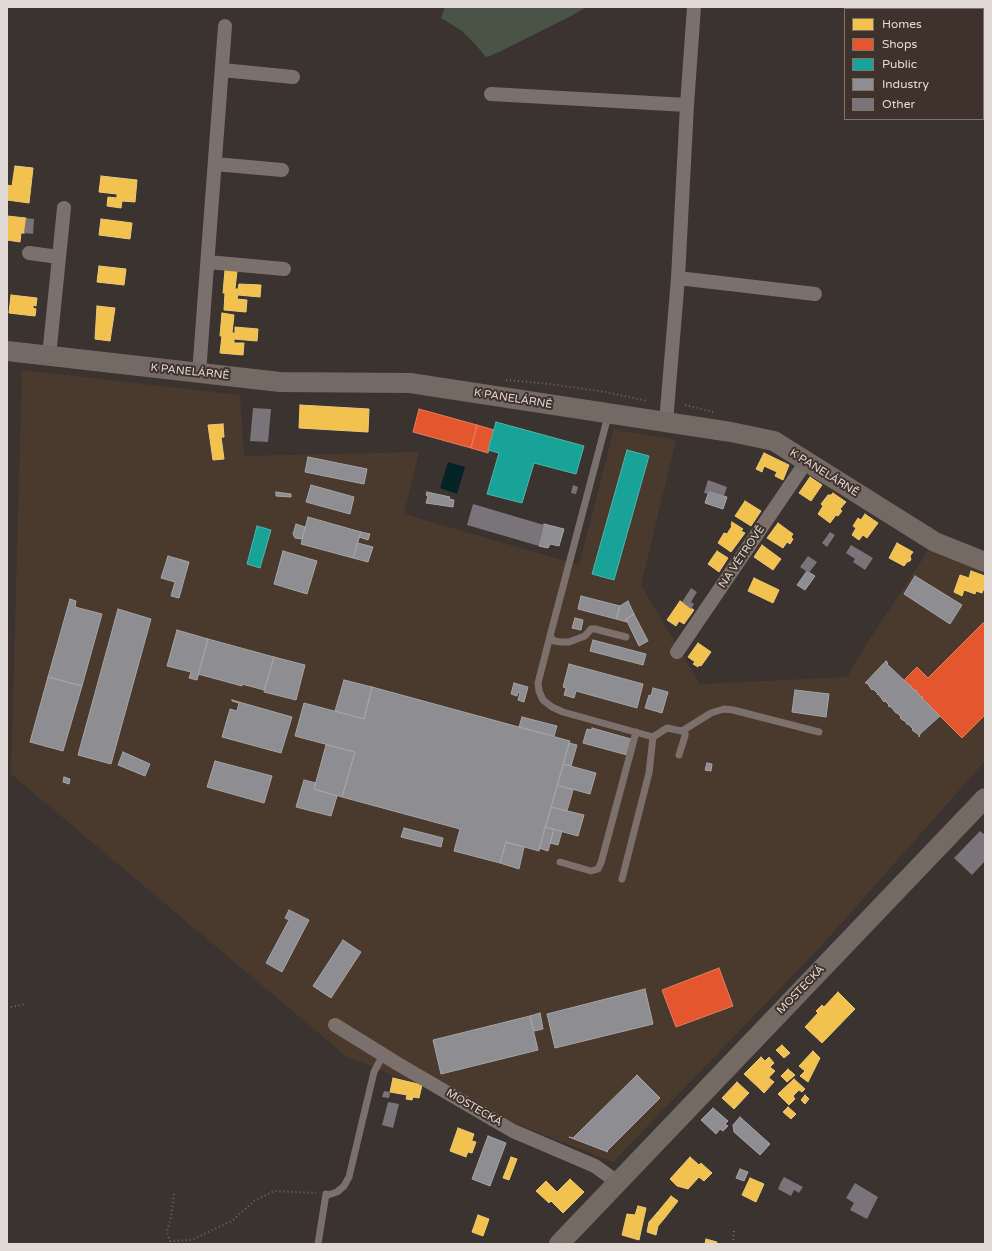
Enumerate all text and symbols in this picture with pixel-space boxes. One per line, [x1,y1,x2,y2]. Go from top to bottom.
legend [844,8,984,120]
text: Homes [882,17,922,31]
text: Shops [882,37,917,51]
text: Public [882,57,917,71]
text: Industry [882,77,929,91]
text: Other [882,97,915,111]
street label: K PANELÁRNĚ [150,361,230,383]
street label: K PANELÁRNĚ [473,386,553,412]
street label: K PANELÁRNĚ [787,446,861,500]
street label: NA VĚTROVĚ [716,523,768,591]
street label: MOSTECKÁ [775,963,827,1017]
street label: MOSTECKÁ [444,1087,504,1129]

